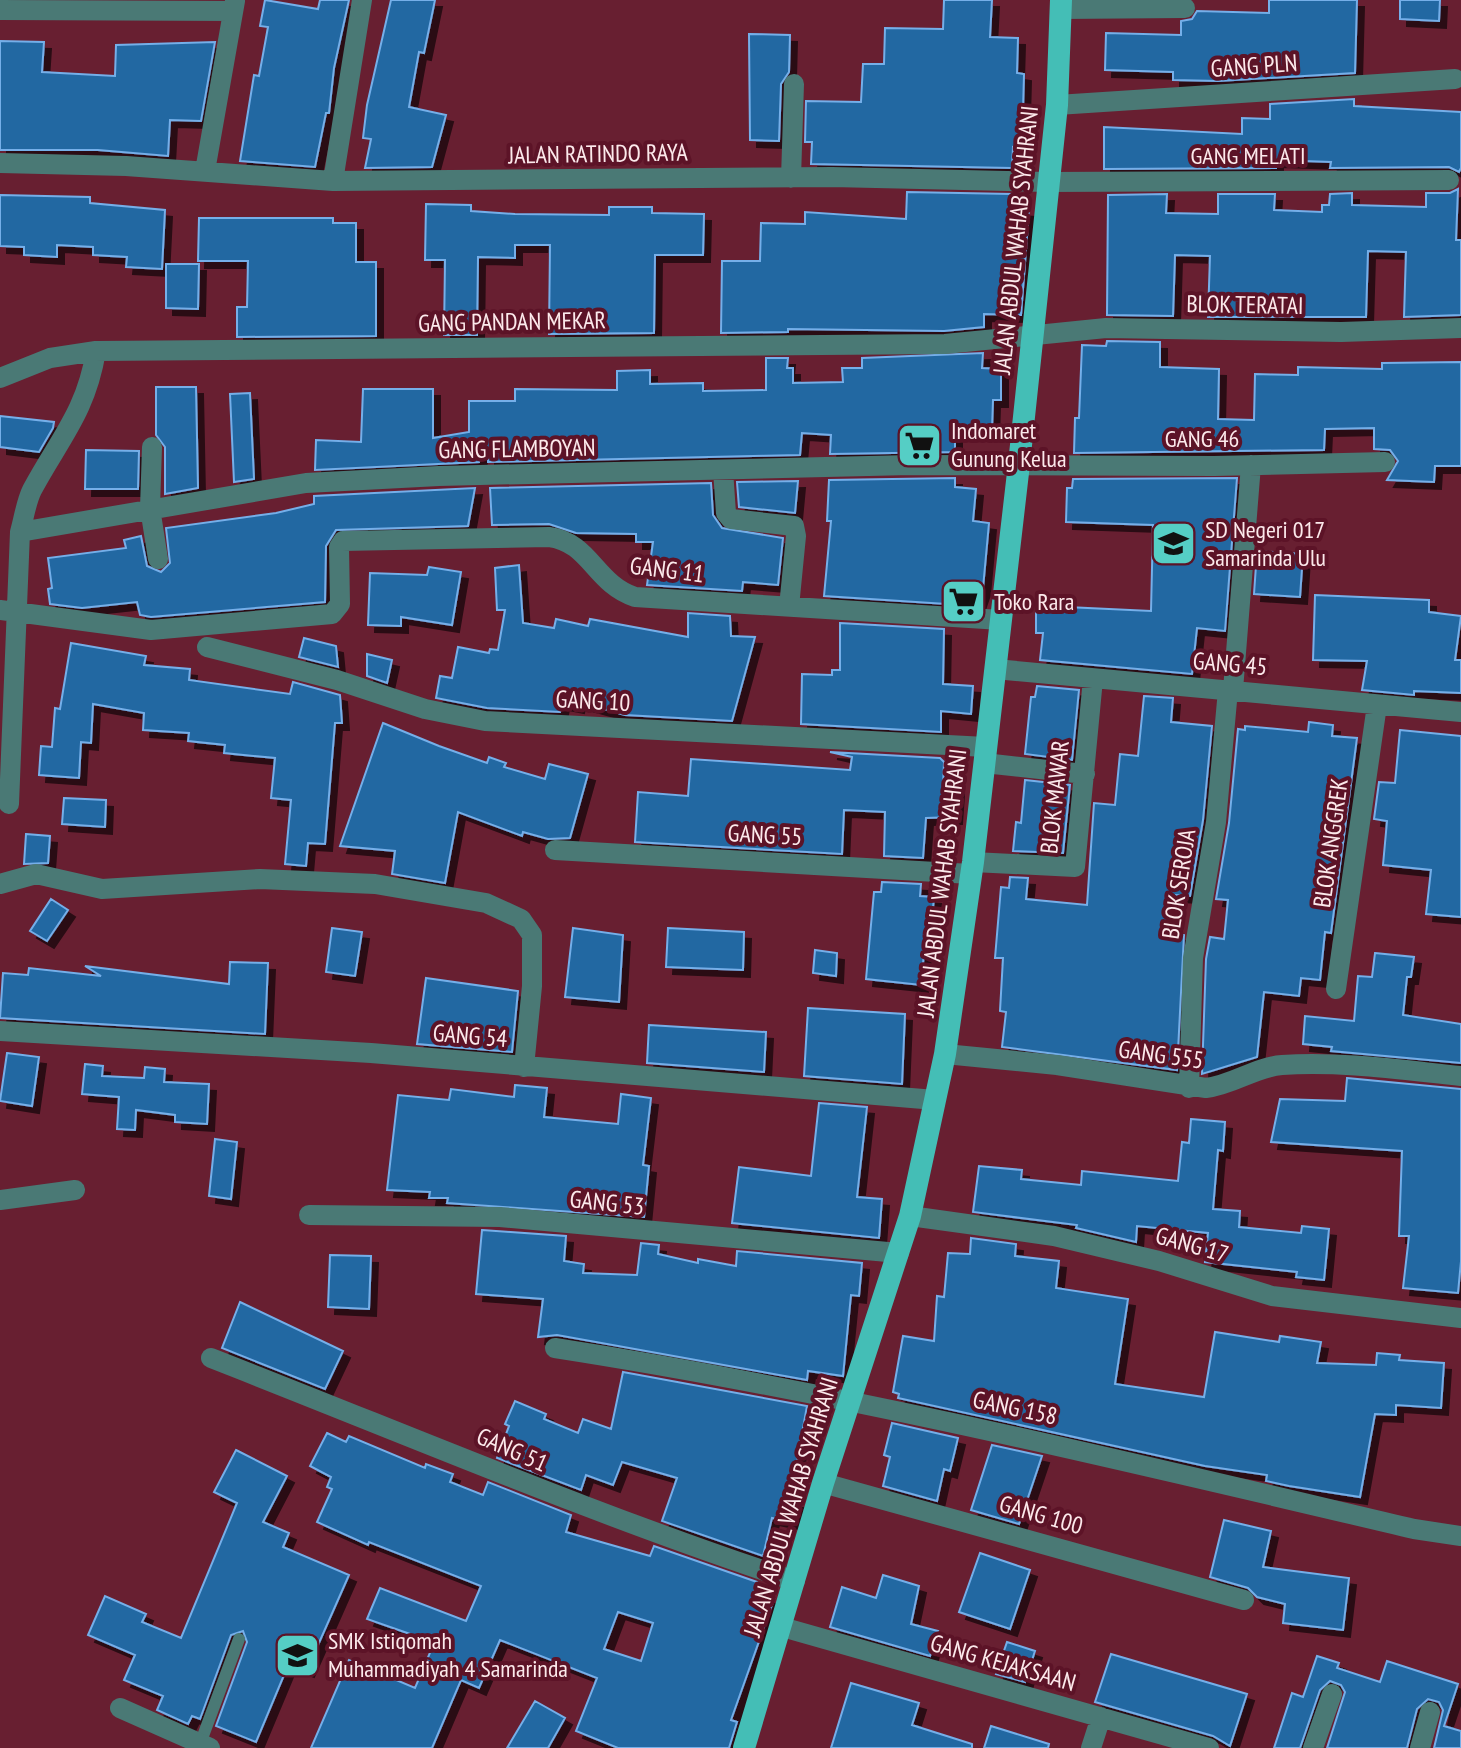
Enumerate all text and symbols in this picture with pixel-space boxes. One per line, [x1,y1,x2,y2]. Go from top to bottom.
street label: GANG PLN [1210,47,1298,84]
street label: JALAN ABDUL WAHAB SYAHRANI [986,104,1045,377]
street label: JALAN RATINDO RAYA [507,136,689,171]
street label: GANG MELATI [1190,140,1306,171]
street label: BLOK TERATAI [1186,288,1304,321]
street label: GANG PANDAN MEKAR [418,304,606,339]
place label: Indomaret Gunung Kelua [951,415,1067,474]
supermarket icon: Indomaret Gunung Kelua [896,421,944,469]
street label: GANG 46 [1165,423,1239,454]
street label: GANG FLAMBOYAN [438,432,596,465]
place label: SD Negeri 017 Samarinda Ulu [1205,514,1326,573]
school or university icon: SD Negeri 017 Samarinda Ulu [1150,520,1198,568]
street label: GANG 11 [628,550,706,589]
supermarket icon: Toko Rara [939,578,987,626]
place label: Toko Rara [994,586,1074,617]
street label: GANG 45 [1192,645,1269,682]
street label: GANG 10 [555,683,631,718]
street label: BLOK MAWAR [1033,739,1076,855]
street label: JALAN ABDUL WAHAB SYAHRANI [910,747,973,1020]
street label: BLOK ANGGREK [1306,776,1355,910]
street label: GANG 55 [727,817,803,852]
street label: BLOK SEROJA [1155,826,1203,941]
street label: GANG 54 [432,1017,509,1054]
street label: GANG 555 [1117,1033,1205,1076]
street label: GANG 53 [568,1183,646,1222]
street label: GANG 17 [1152,1219,1232,1270]
street label: JALAN ABDUL WAHAB SYAHRANI [736,1373,845,1641]
street label: GANG 158 [970,1383,1060,1432]
street label: GANG 51 [472,1420,553,1479]
street label: GANG 100 [996,1488,1086,1541]
place label: SMK Istiqomah Muhammadiyah 4 Samarinda [328,1625,568,1684]
street label: GANG KEJAKSAAN [927,1627,1079,1698]
school or university icon: SMK Istiqomah Muhammadiyah 4 Samarinda [273,1631,321,1679]

